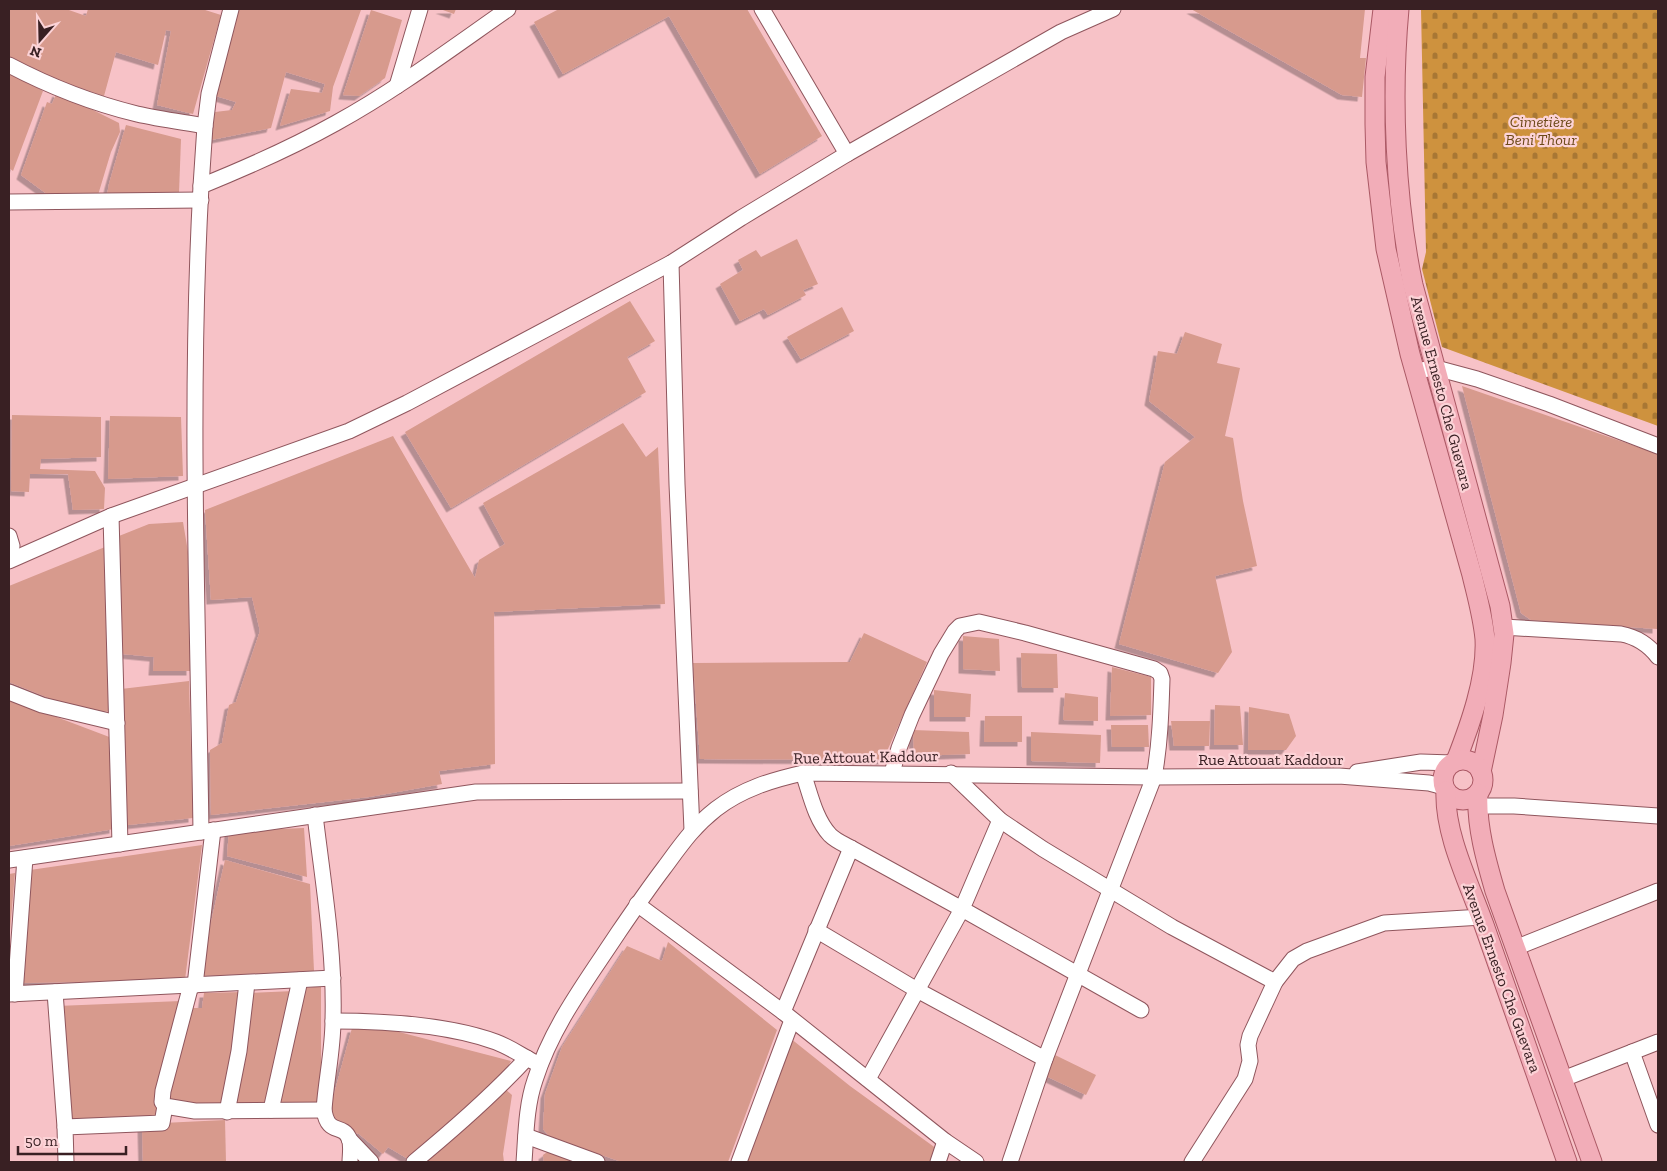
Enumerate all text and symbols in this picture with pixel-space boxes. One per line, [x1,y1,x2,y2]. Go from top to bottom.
north arrow [15,15,65,65]
text: N [27,42,44,62]
park label: Cimetière Beni Thour [1505,112,1577,149]
street label: Avenue Ernesto Che Guevara [1407,294,1477,492]
street label: Rue Attouat Kaddour [793,746,939,768]
street label: Rue Attouat Kaddour [1198,750,1344,769]
street label: Avenue Ernesto Che Guevara [1459,881,1545,1075]
scale bar [18,1124,125,1156]
text: 50 m [25,1132,58,1150]

